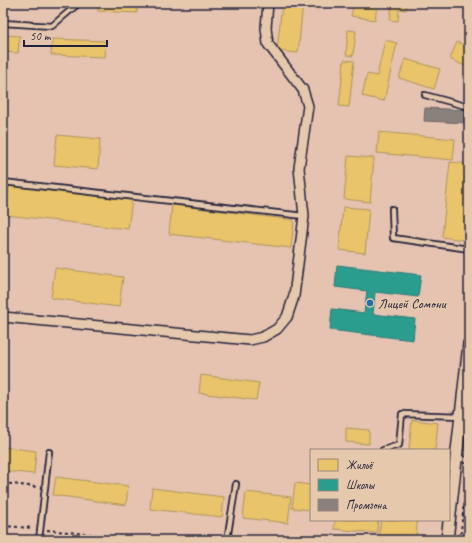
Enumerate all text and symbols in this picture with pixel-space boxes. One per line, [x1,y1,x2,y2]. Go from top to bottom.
scale bar [24,22,107,48]
text: 50 m [30,28,52,44]
place label: Лицей Сомони [378,295,448,312]
marker: Лицей Сомони [365,298,375,308]
legend [310,449,450,521]
text: Жильё [346,457,374,473]
text: Школы [346,477,376,493]
text: Промзона [346,497,388,513]

